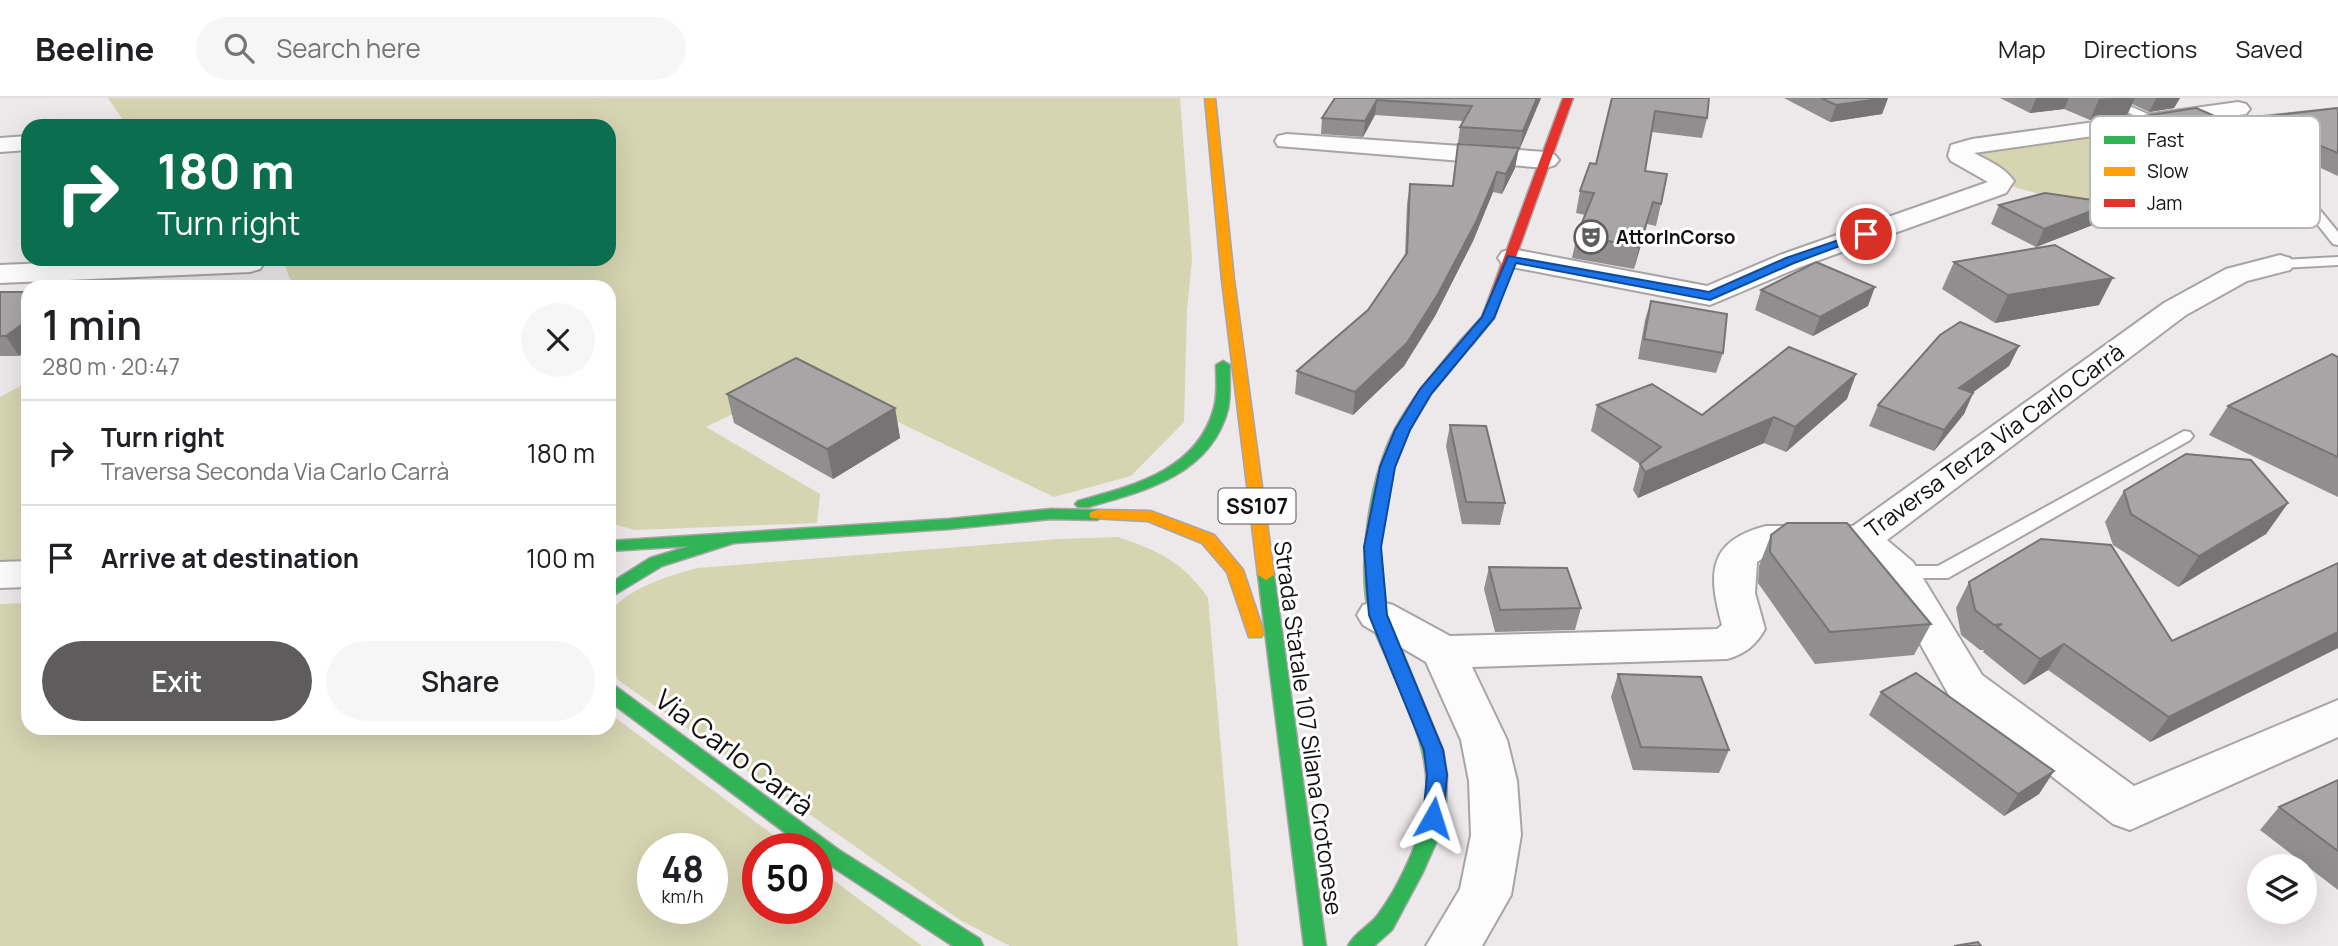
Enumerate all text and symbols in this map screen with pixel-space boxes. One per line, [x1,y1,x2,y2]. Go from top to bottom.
search box [196,17,686,80]
text: Beeline [35,26,154,71]
icon: search [220,29,258,67]
text: Search here [276,30,421,66]
text: Map [1998,32,2046,65]
text: Directions [2084,32,2197,65]
text: Saved [2235,32,2303,65]
legend [2090,116,2320,228]
text: Fast [2147,127,2184,153]
text: 180 m [157,137,295,204]
icon: right [42,147,133,238]
text: Slow [2147,158,2189,184]
text: Jam [2147,190,2182,216]
text: Turn right [157,201,300,245]
pin [1836,204,1896,264]
icon: arrive [1847,215,1885,253]
theatre icon: AttorInCorso [1572,218,1610,256]
place label: AttorInCorso [1616,224,1736,250]
text: 1 min [42,295,142,353]
button: close [521,303,595,377]
street label: Traversa Terza Via Carlo Carrà [1858,335,2130,545]
text: 280 m · 20:47 [42,350,180,382]
text: Turn right [101,419,225,455]
icon: right [42,434,80,472]
text: 180 m [527,435,595,471]
text: Traversa Seconda Via Carlo Carrà [101,455,449,487]
road number: SS107 [1218,488,1296,524]
icon: arrive [42,539,80,577]
street label: Strada Statale 107 Silana Crotonese [1267,539,1351,917]
text: Arrive at destination [101,540,359,576]
text: 100 m [526,540,595,576]
button: Exit [42,641,312,721]
button: Share [326,641,595,721]
street label: Via Carlo Carrà [648,680,822,824]
position arrow [1396,781,1470,855]
speed limit sign: 50 [742,833,833,924]
text: 48 [661,845,704,893]
map controls [2247,854,2317,924]
button: layers [2247,854,2317,924]
text: km/h [662,884,703,908]

